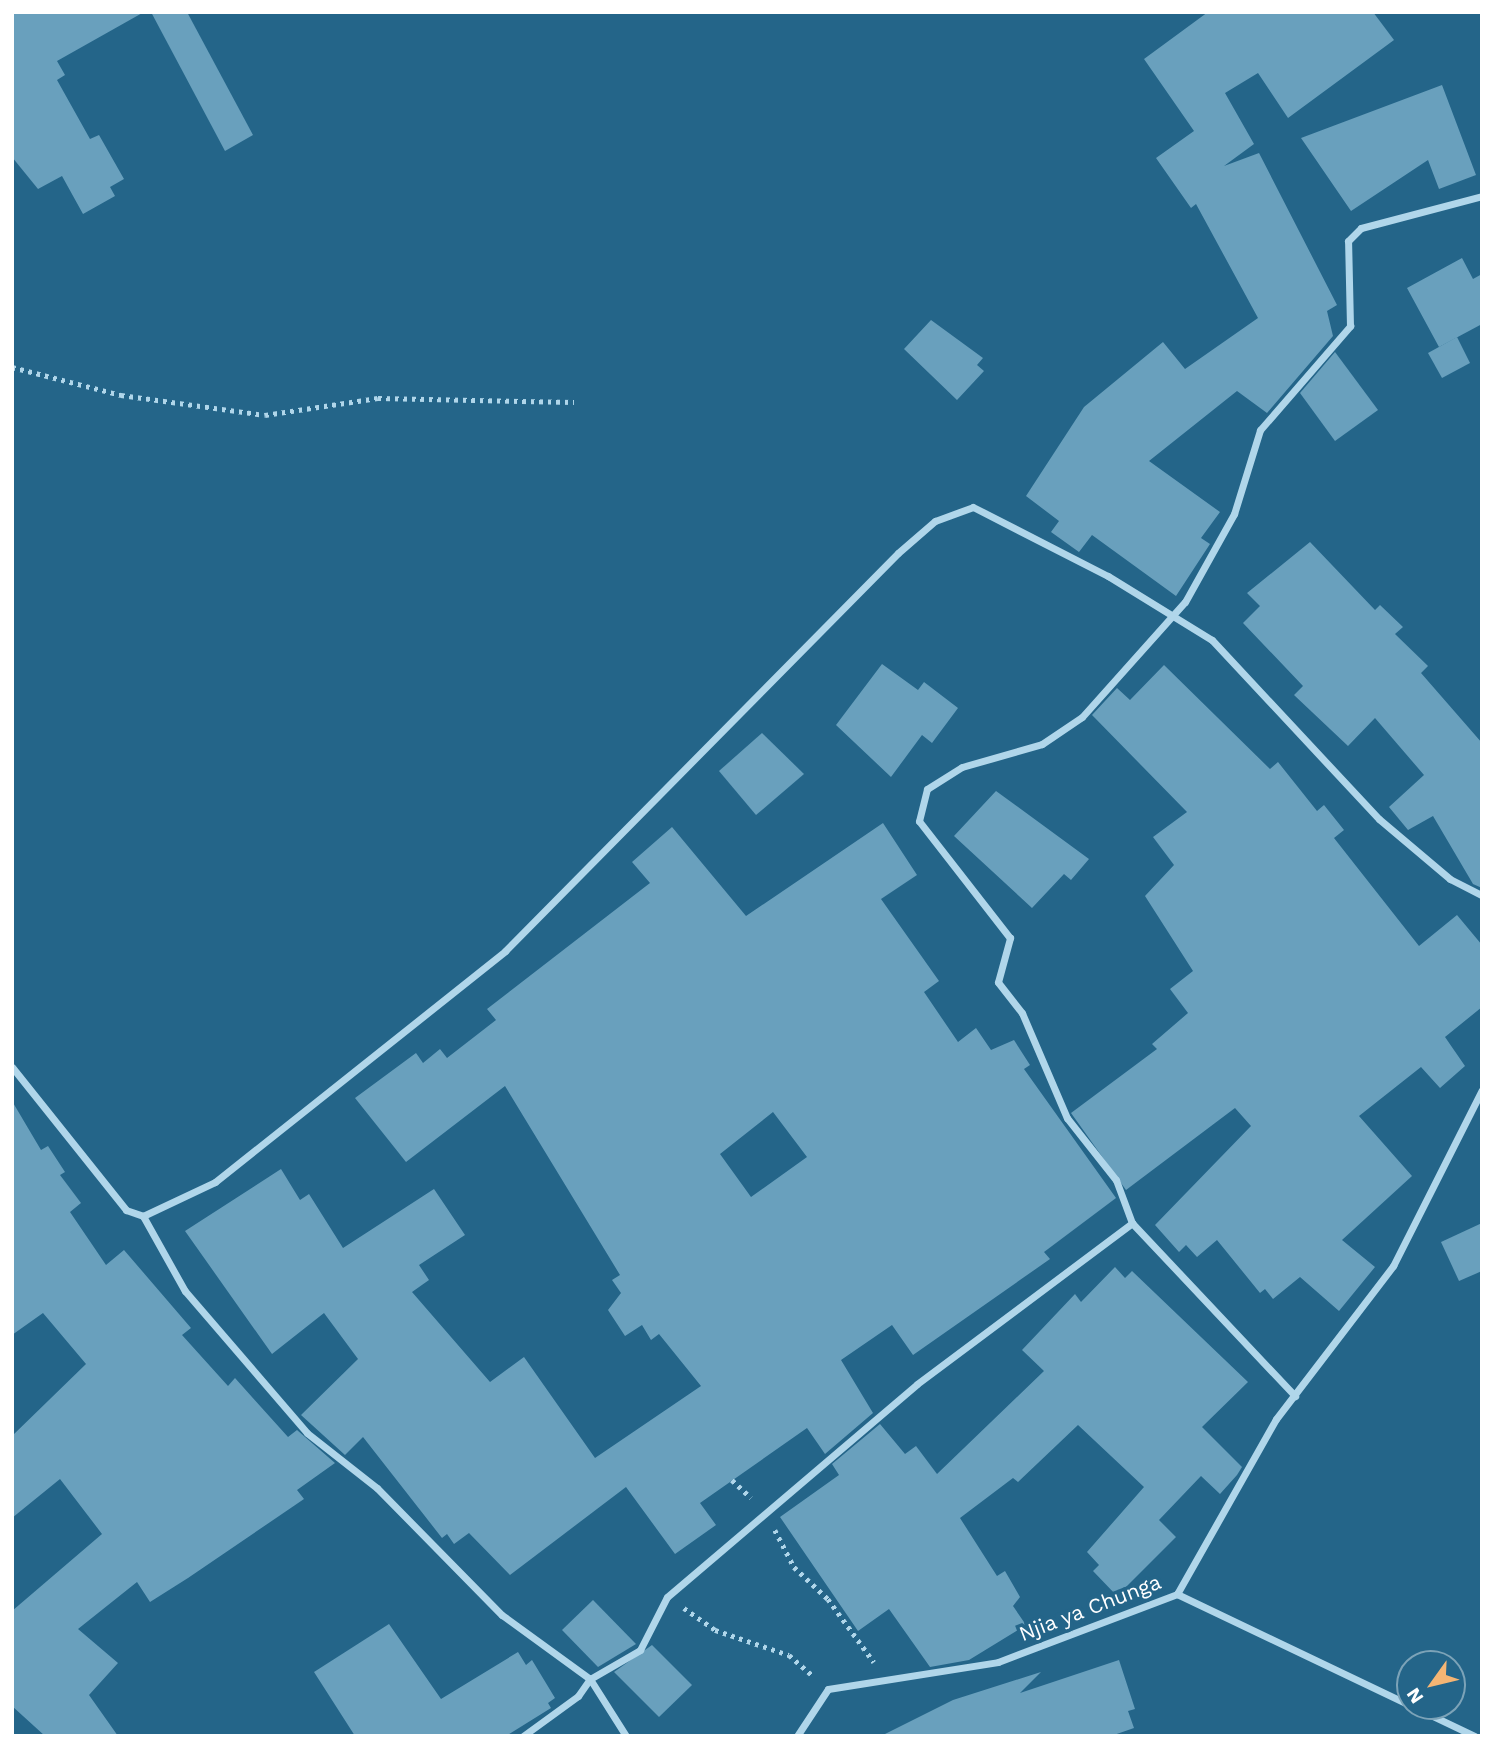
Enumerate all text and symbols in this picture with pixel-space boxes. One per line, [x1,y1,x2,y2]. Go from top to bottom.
street label: Njia ya Chunga [1015,1569,1165,1647]
north arrow [1396,1650,1466,1720]
text: N [1401,1684,1428,1708]

